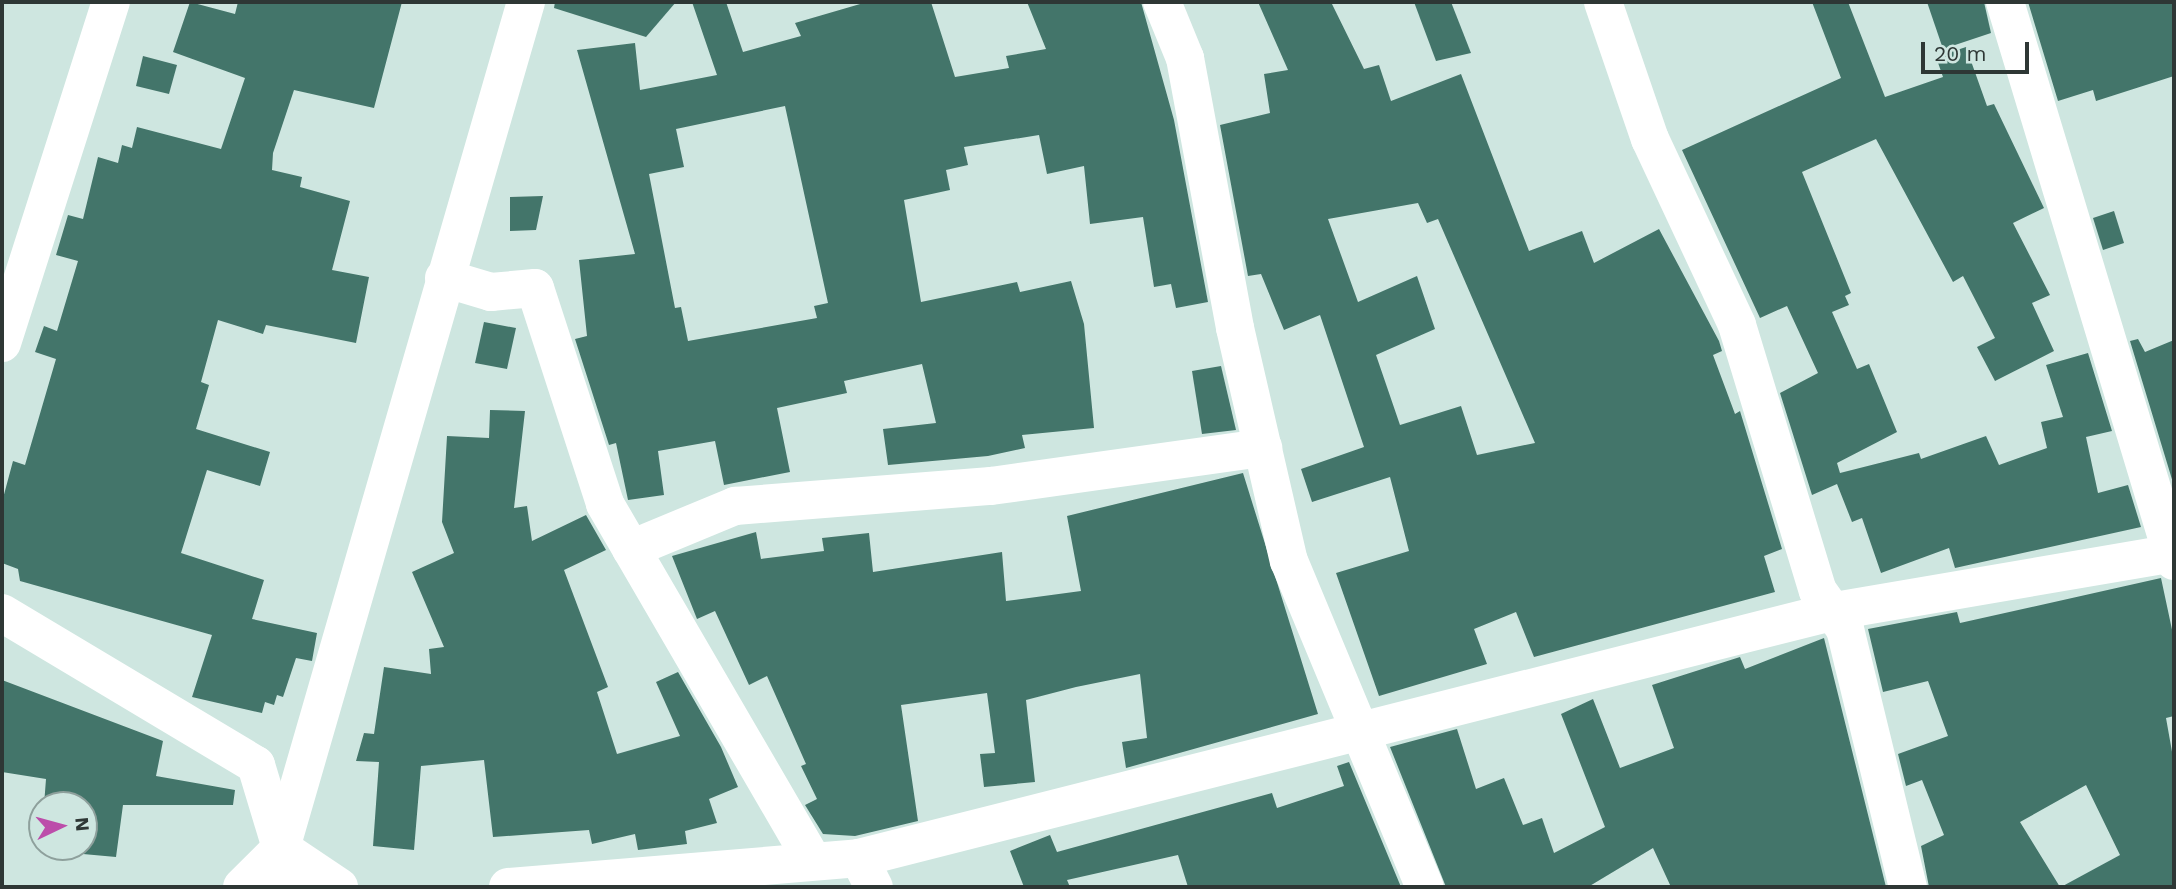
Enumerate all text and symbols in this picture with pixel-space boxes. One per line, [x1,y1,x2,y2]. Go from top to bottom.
scale bar [1924,28,2032,72]
text: 20 m [1934,41,1986,66]
north arrow [28,791,98,861]
text: N [70,816,94,832]

